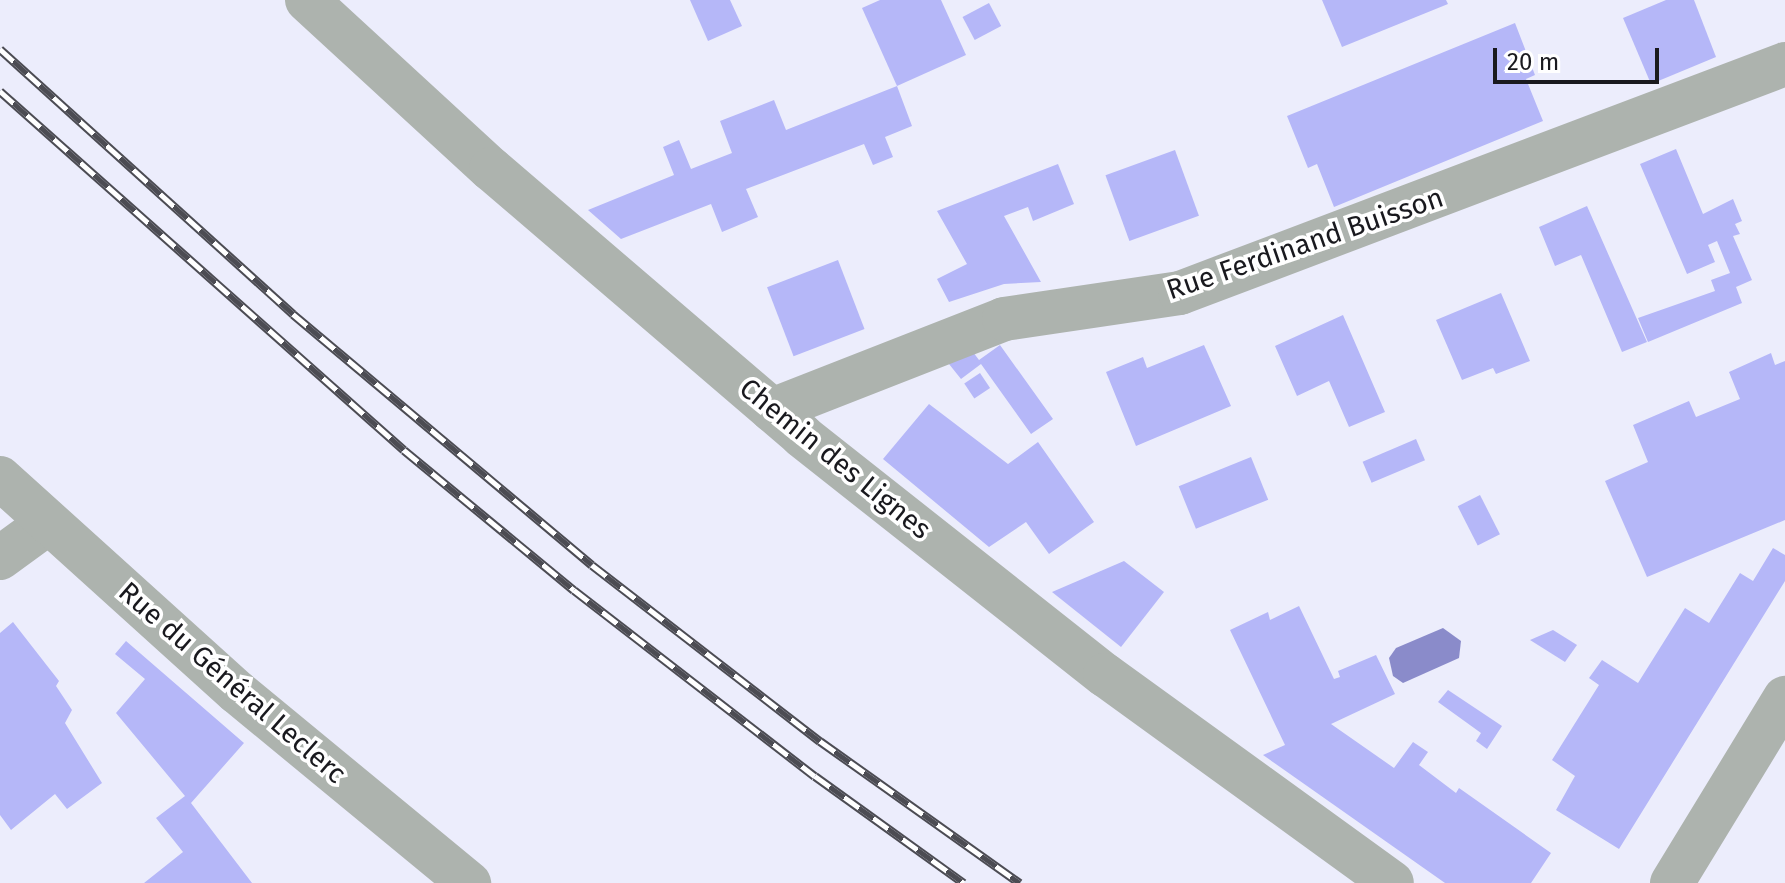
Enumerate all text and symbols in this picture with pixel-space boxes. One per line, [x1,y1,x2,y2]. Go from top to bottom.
scale bar [1497,32,1663,82]
text: 20 m [1507,48,1559,76]
street label: Rue Ferdinand Buisson [1162,181,1448,307]
street label: Chemin des Lignes [733,372,937,546]
street label: Rue du Général Leclerc [112,575,352,791]

